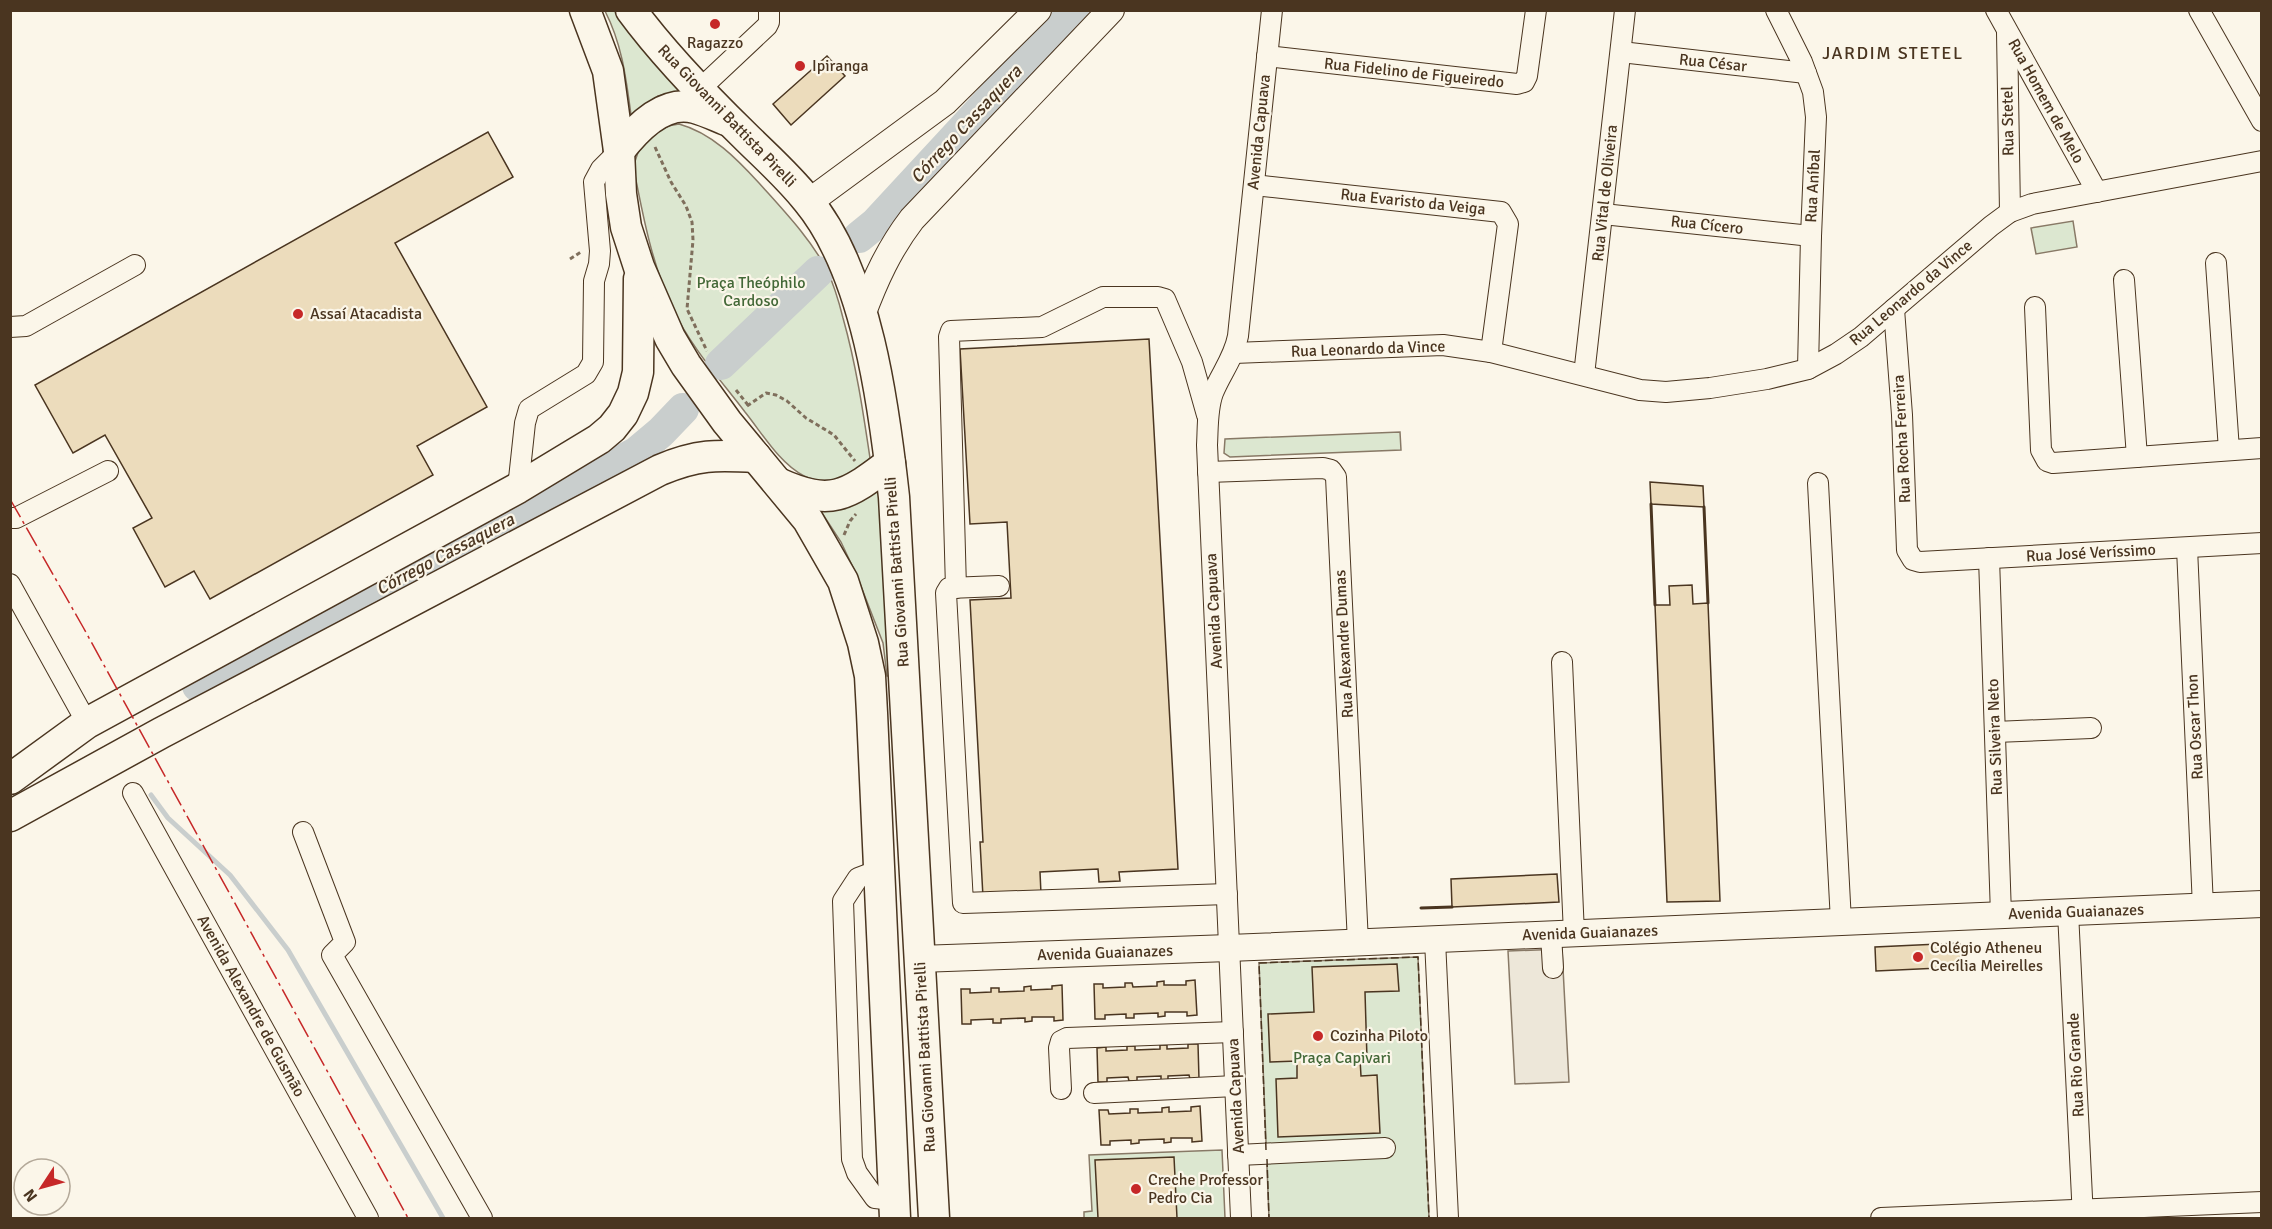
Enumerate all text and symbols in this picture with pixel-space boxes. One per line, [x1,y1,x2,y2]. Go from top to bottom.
marker: Ragazzo [708,17,722,31]
place label: Ragazzo [687,33,743,53]
street label: Rua Homem de Melo [2003,35,2089,167]
street label: Rua Giovanni Battista Pirelli [653,40,801,192]
district label: JARDIM STETEL [1822,42,1964,64]
street label: Rua César [1678,49,1748,77]
street label: Rua Fidelino de Figueiredo [1323,54,1505,92]
place label: Ipiranga [812,56,869,76]
marker: Ipiranga [793,59,807,73]
water label: Córrego Cassaquera [906,60,1027,188]
street label: Avenida Capuava [1243,73,1275,191]
street label: Rua Stetel [1997,85,2019,156]
street label: Rua Vital de Oliveira [1588,124,1622,262]
street label: Rua Aníbal [1801,148,1825,223]
street label: Rua Evaristo da Veiga [1339,184,1487,220]
street label: Rua Cícero [1670,211,1744,239]
street label: Rua Leonardo da Vince [1845,236,1977,350]
park label: Praça Theóphilo Cardoso [696,273,806,311]
place label: Assaí Atacadista [310,304,422,324]
marker: Assaí Atacadista [291,307,305,321]
street label: Rua Leonardo da Vince [1290,336,1446,362]
street label: Rua Rocha Ferreira [1889,374,1915,504]
street label: Rua Giovanni Battista Pirelli [880,476,914,668]
water label: Córrego Cassaquera [372,508,519,600]
street label: Rua José Veríssimo [2026,540,2156,566]
street label: Avenida Capuava [1201,553,1227,669]
street label: Rua Alexandre Dumas [1330,569,1358,719]
street label: Rua Oscar Thon [2182,674,2208,780]
street label: Rua Silveira Neto [1983,678,2007,796]
street label: Avenida Guaianazes [2008,900,2144,924]
street label: Avenida Alexandre de Gusmão [193,912,309,1100]
street label: Avenida Guaianazes [1522,921,1658,945]
place label: Colégio Atheneu Cecília Meirelles [1930,938,2043,976]
street label: Avenida Guaianazes [1037,941,1173,965]
marker: Colégio Atheneu Cecília Meirelles [1911,950,1925,964]
street label: Rua Giovanni Battista Pirelli [910,961,940,1153]
street label: Rua Rio Grande [2063,1012,2089,1118]
place label: Cozinha Piloto [1330,1026,1428,1046]
marker: Cozinha Piloto [1311,1029,1325,1043]
street label: Avenida Capuava [1223,1038,1249,1154]
park label: Praça Capivari [1293,1048,1391,1068]
north arrow [12,1157,72,1217]
place label: Creche Professor Pedro Cia [1148,1170,1263,1208]
marker: Creche Professor Pedro Cia [1129,1182,1143,1196]
text: N [19,1185,42,1206]

